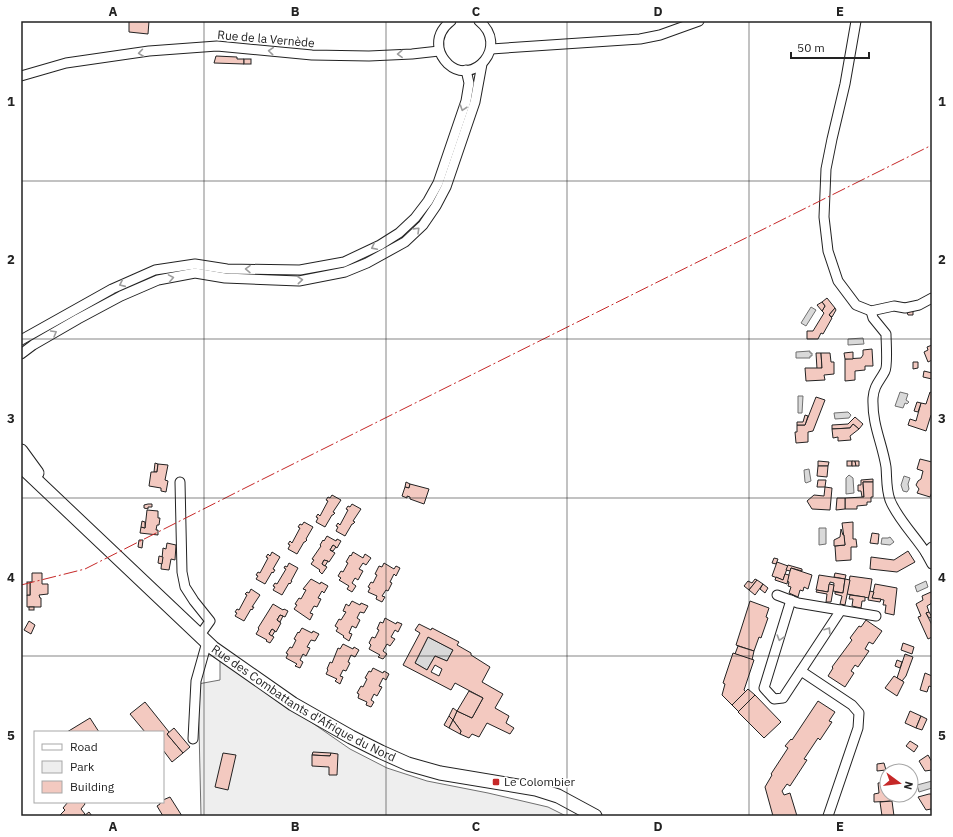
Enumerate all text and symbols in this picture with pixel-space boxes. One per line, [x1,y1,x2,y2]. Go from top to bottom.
text: A [109,3,118,20]
text: B [291,3,300,20]
text: C [472,3,481,20]
text: D [653,3,663,20]
text: E [836,3,844,20]
street label: Rue de la Vernède [217,27,316,50]
scale bar [791,34,869,60]
text: 50 m [797,40,825,55]
one-way arrow [267,47,274,56]
one-way arrow [138,48,144,56]
one-way arrow [397,50,403,59]
text: 1 [7,93,15,110]
text: 1 [938,93,946,110]
one-way arrow [460,105,468,112]
one-way arrow [412,227,420,235]
one-way arrow [370,242,378,250]
text: 2 [7,251,15,268]
text: 2 [938,251,946,268]
one-way arrow [245,265,251,273]
one-way arrow [168,274,174,282]
one-way arrow [297,275,303,284]
one-way arrow [118,280,125,288]
one-way arrow [50,330,57,337]
text: 3 [7,410,15,427]
text: 3 [938,410,946,427]
text: 4 [7,569,15,586]
text: 4 [938,569,946,586]
one-way arrow [823,627,831,634]
one-way arrow [776,634,785,641]
street label: Rue des Combattants d'Afrique du Nord [209,641,398,765]
text: 5 [7,727,15,744]
text: 5 [938,727,946,744]
legend [34,731,164,803]
text: Road [70,739,98,754]
text: Park [70,759,95,774]
north arrow [879,763,919,803]
place label: Le Colombier [504,774,575,789]
marker: Le Colombier [491,777,501,787]
text: Building [70,779,115,794]
text: N [901,780,916,791]
text: A [109,818,118,835]
text: B [291,818,300,835]
text: C [472,818,481,835]
text: D [653,818,663,835]
text: E [836,818,844,835]

